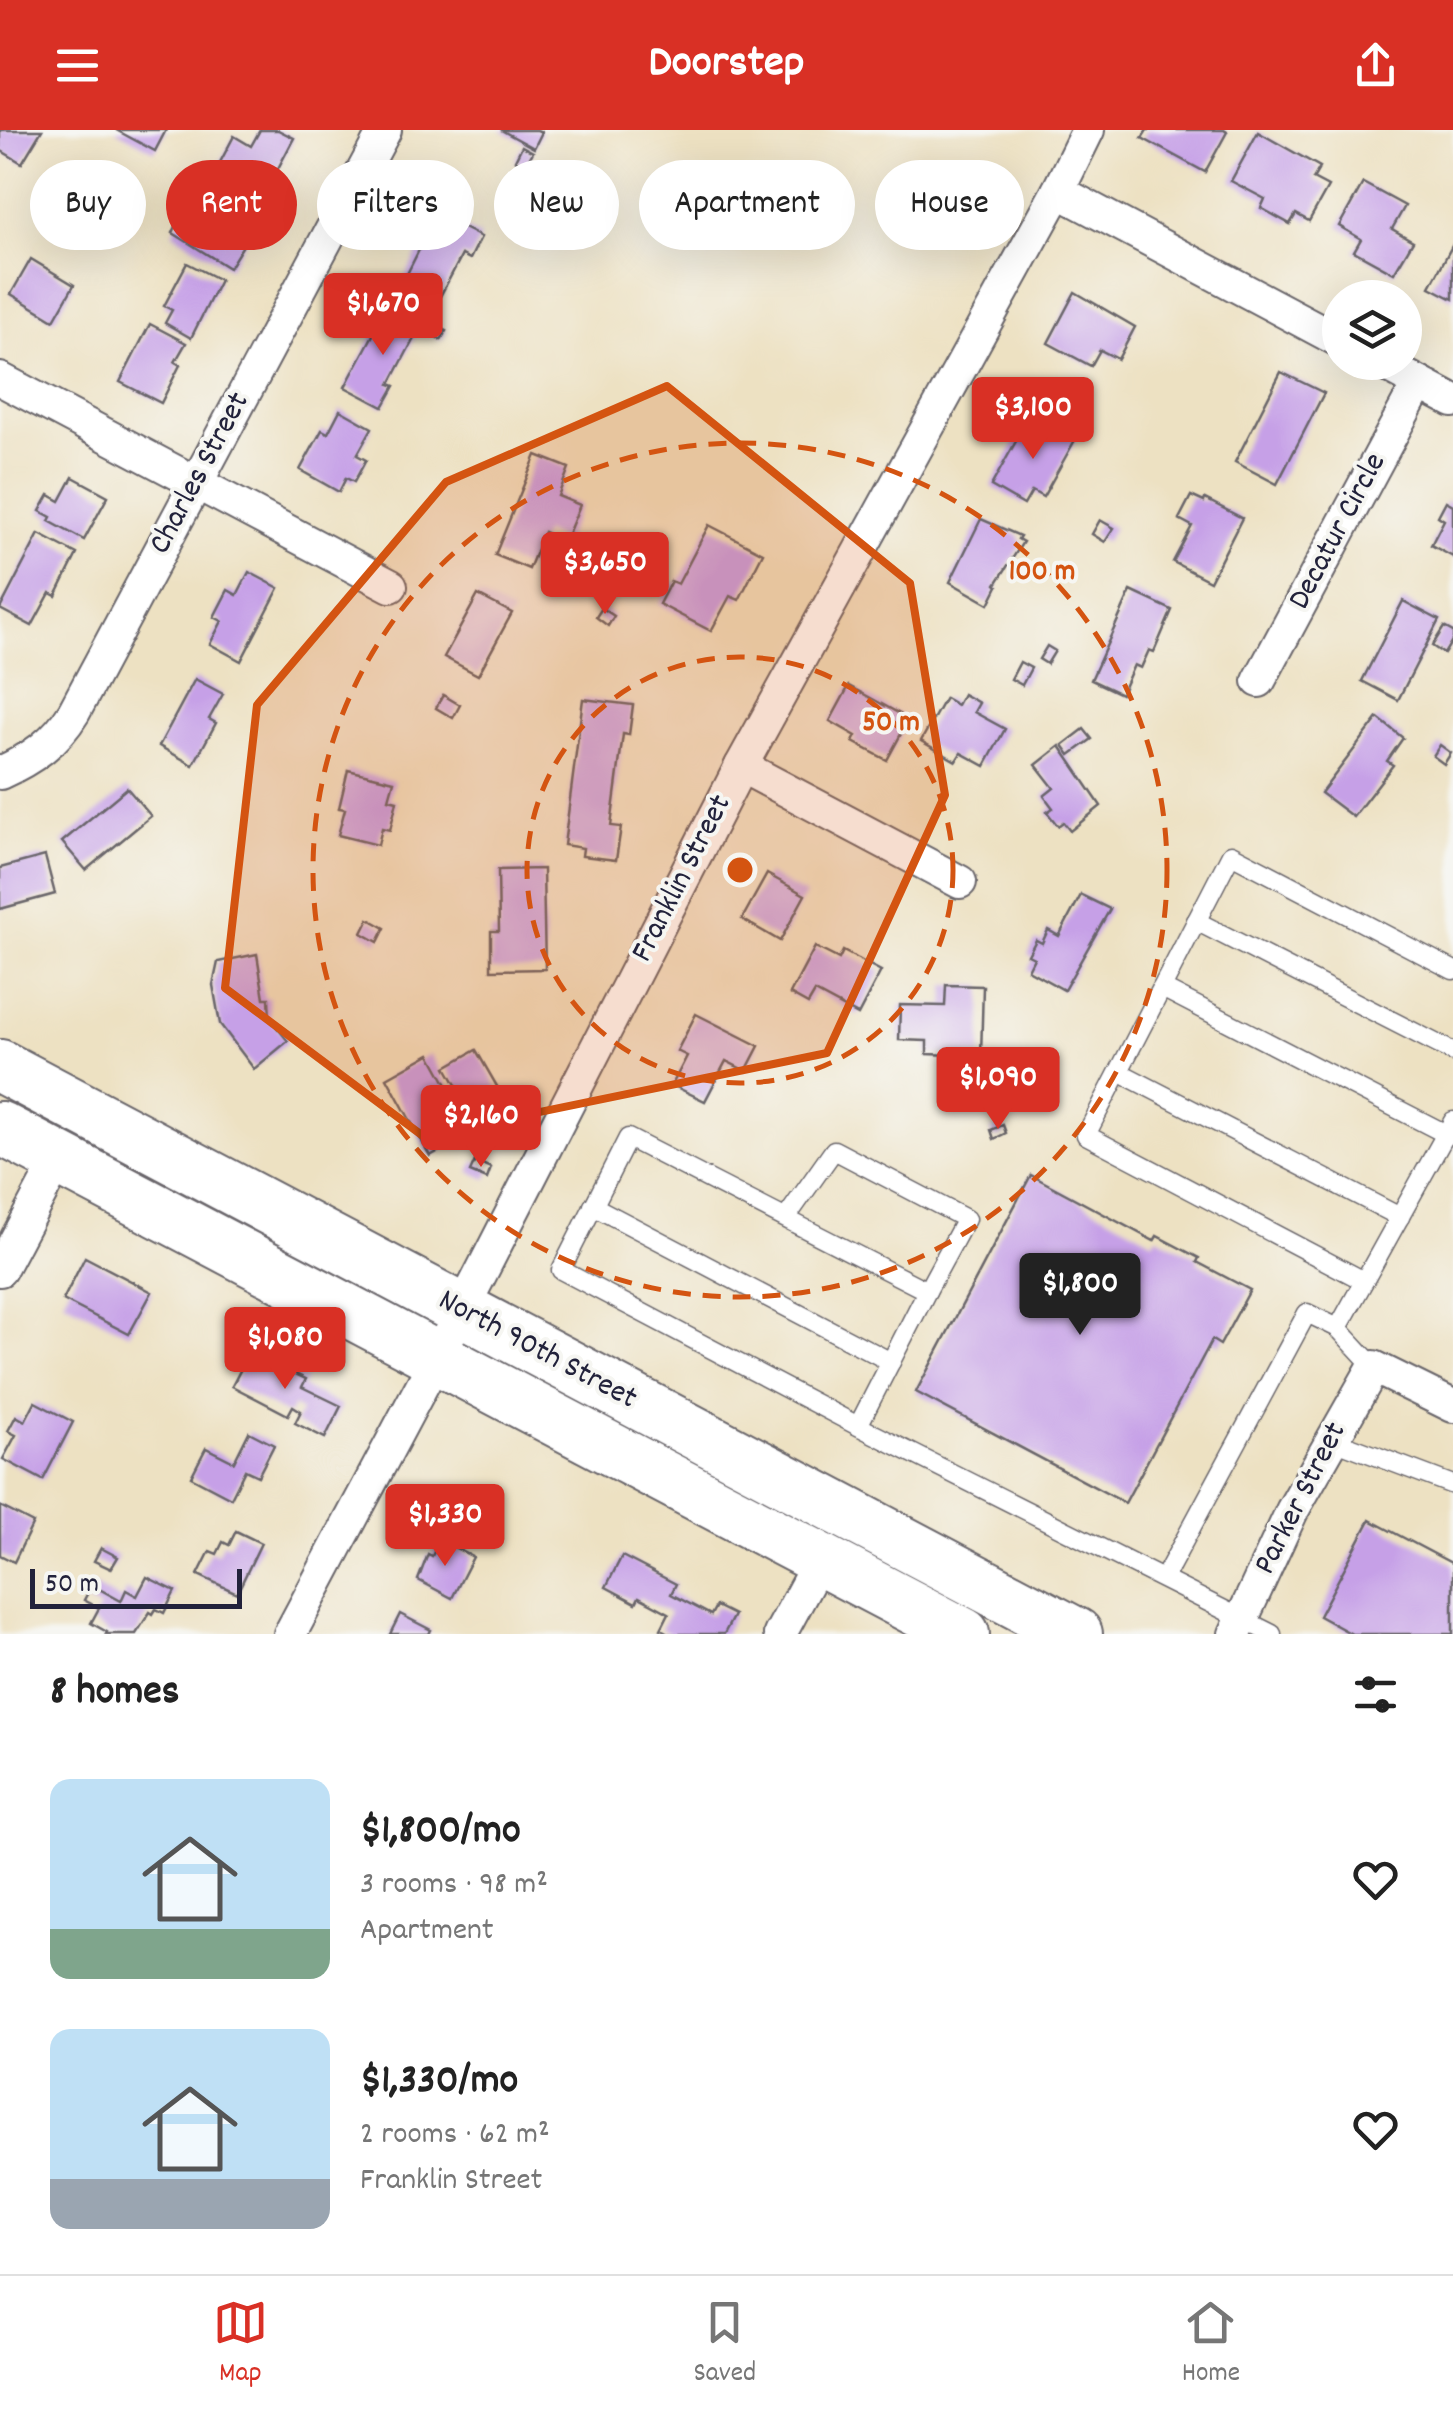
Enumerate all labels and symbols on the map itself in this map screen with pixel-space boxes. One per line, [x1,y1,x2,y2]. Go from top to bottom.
pin: $1,670 [302,273,464,358]
pin: $3,100 [952,377,1114,462]
street label: Charles Street [139,385,263,563]
street label: Decatur Circle [1278,446,1400,618]
pin: $3,650 [524,532,686,617]
text: 100 m [1009,552,1075,595]
text: 50 m [862,703,920,746]
street label: Franklin Street [621,787,745,971]
centre of rings [722,852,758,888]
pin: $1,090 [917,1047,1079,1132]
pin: $2,160 [400,1085,562,1170]
pin: $1,800 [999,1253,1161,1338]
street label: North 90th Street [429,1279,645,1423]
pin: $1,080 [204,1307,366,1392]
street label: Parker Street [1244,1415,1360,1583]
pin: $1,330 [364,1484,526,1569]
scale bar [30,1564,242,1608]

